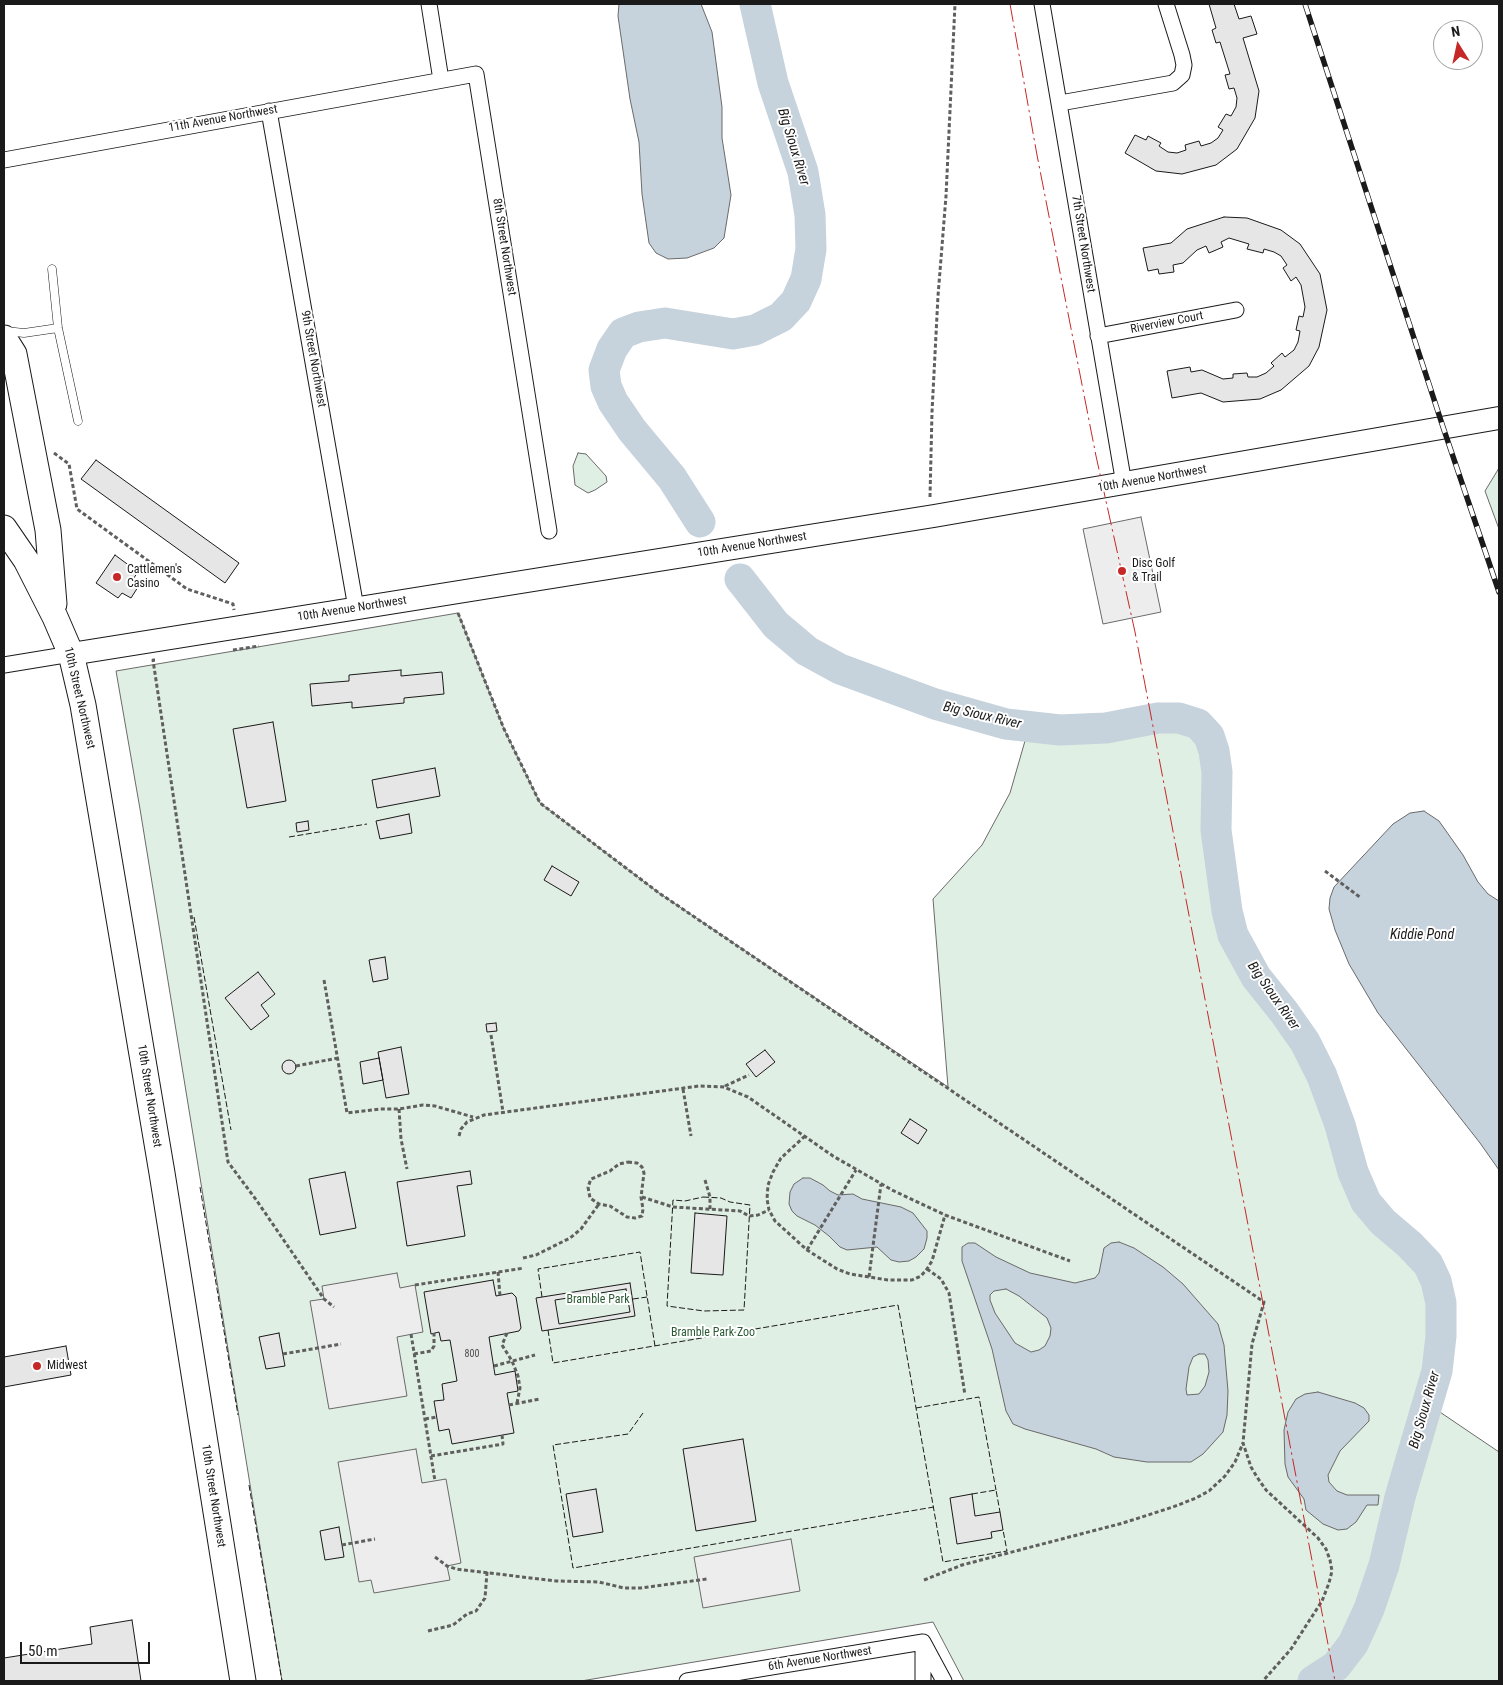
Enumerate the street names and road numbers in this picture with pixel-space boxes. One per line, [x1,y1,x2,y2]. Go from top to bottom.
street label: 11th Avenue Northwest [167,102,279,136]
street label: 7th Street Northwest [1068,194,1098,294]
street label: 8th Street Northwest [489,197,519,297]
street label: 9th Street Northwest [297,309,329,409]
street label: Riverview Court [1129,309,1205,337]
street label: 10th Avenue Northwest [1096,462,1208,496]
street label: 10th Avenue Northwest [696,529,808,561]
street label: 10th Avenue Northwest [296,593,408,625]
street label: 10th Street Northwest [60,646,98,750]
street label: 10th Street Northwest [134,1044,164,1148]
street label: 10th Street Northwest [198,1444,228,1548]
street label: 6th Avenue Northwest [767,1644,873,1674]

